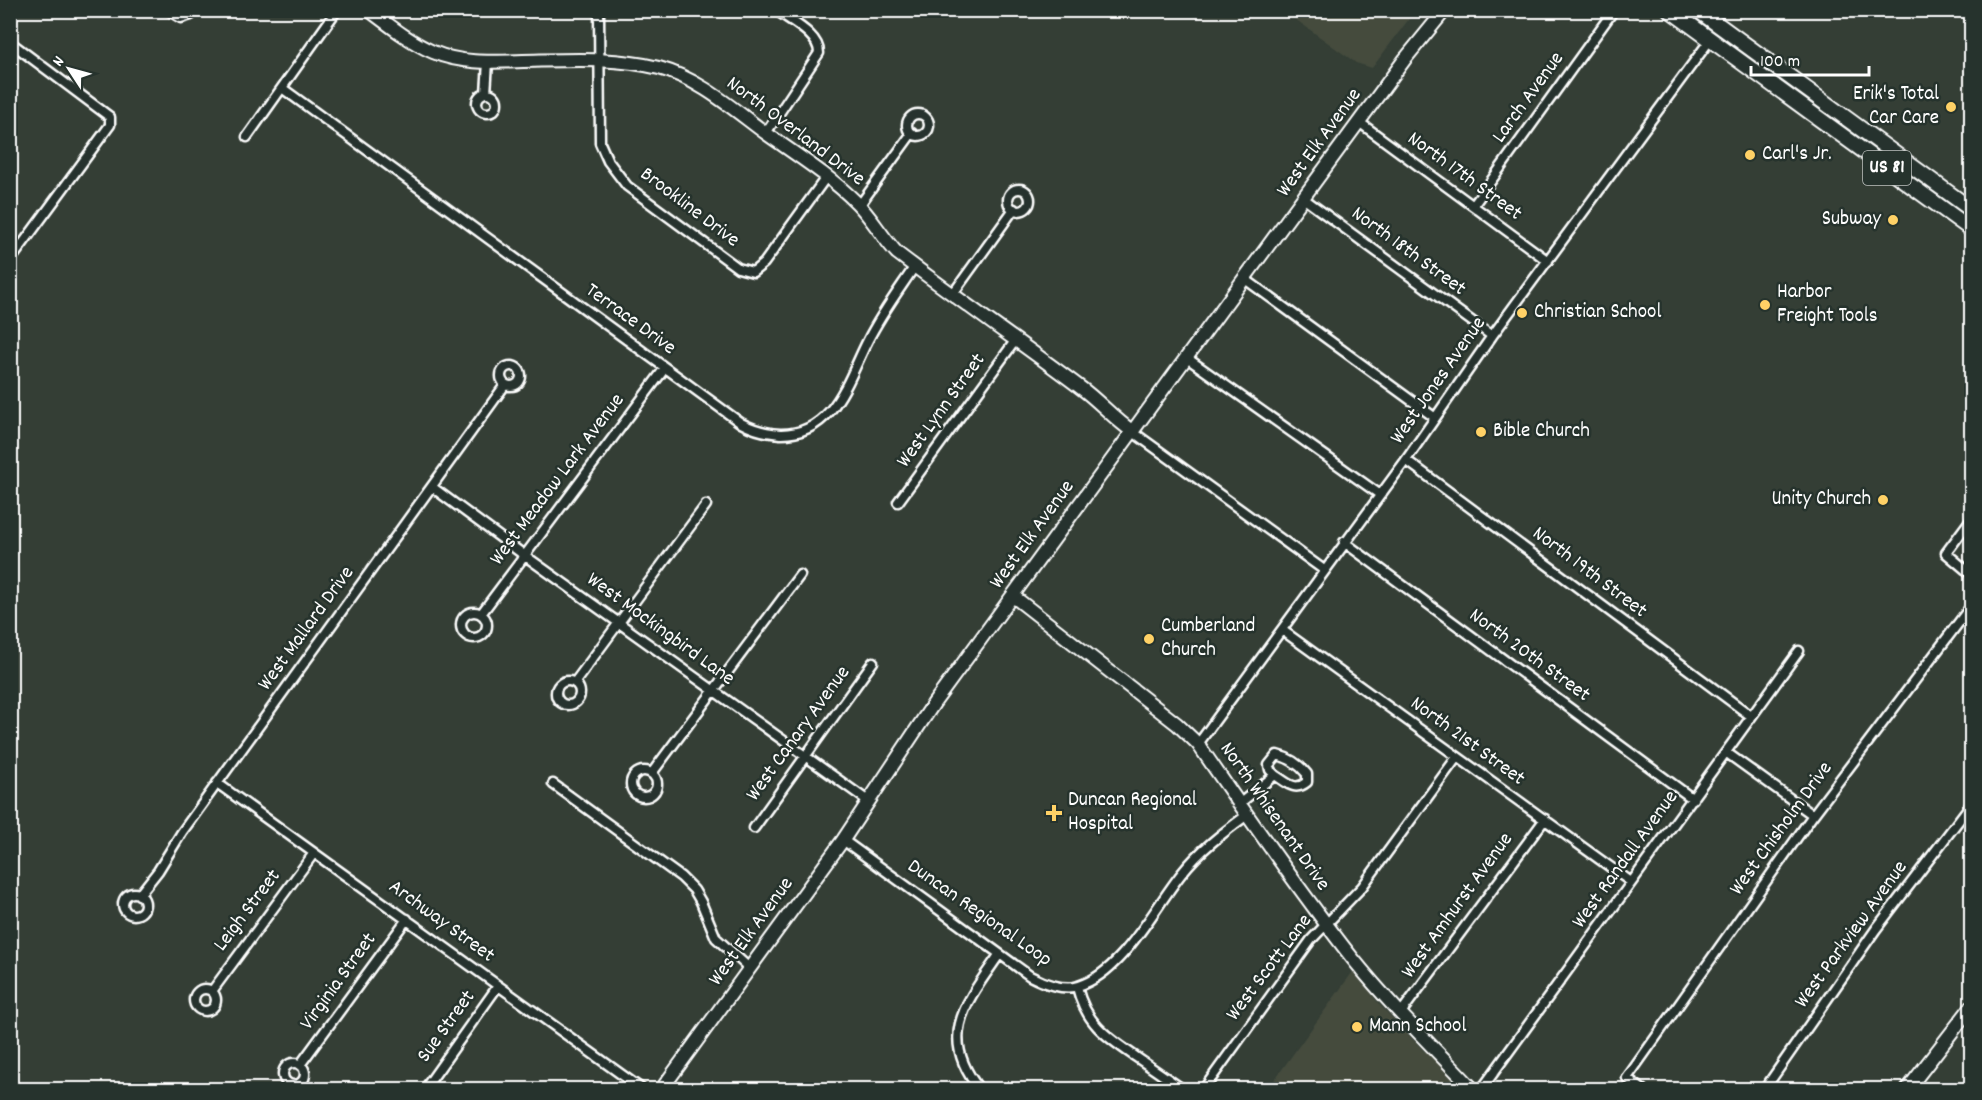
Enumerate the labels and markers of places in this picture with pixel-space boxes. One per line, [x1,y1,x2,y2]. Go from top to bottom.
place label: Erik's Total Car Care [1853,80,1939,134]
marker: Erik's Total Car Care [1944,100,1958,114]
place label: Carl's Jr. [1762,140,1832,170]
marker: Carl's Jr. [1743,148,1757,162]
place label: Subway [1822,205,1881,235]
marker: Subway [1886,213,1900,227]
place label: Harbor Freight Tools [1777,278,1878,332]
place label: Christian School [1534,298,1661,328]
marker: Harbor Freight Tools [1758,298,1772,312]
marker: Christian School [1515,306,1529,320]
place label: Bible Church [1493,417,1590,447]
marker: Bible Church [1474,425,1488,439]
place label: Unity Church [1771,485,1871,515]
marker: Unity Church [1876,493,1890,507]
place label: Cumberland Church [1161,612,1255,666]
marker: Cumberland Church [1142,632,1156,646]
place label: Duncan Regional Hospital [1068,786,1197,840]
marker: Duncan Regional Hospital [1045,804,1063,822]
place label: Mann School [1369,1012,1466,1042]
marker: Mann School [1350,1020,1364,1034]

